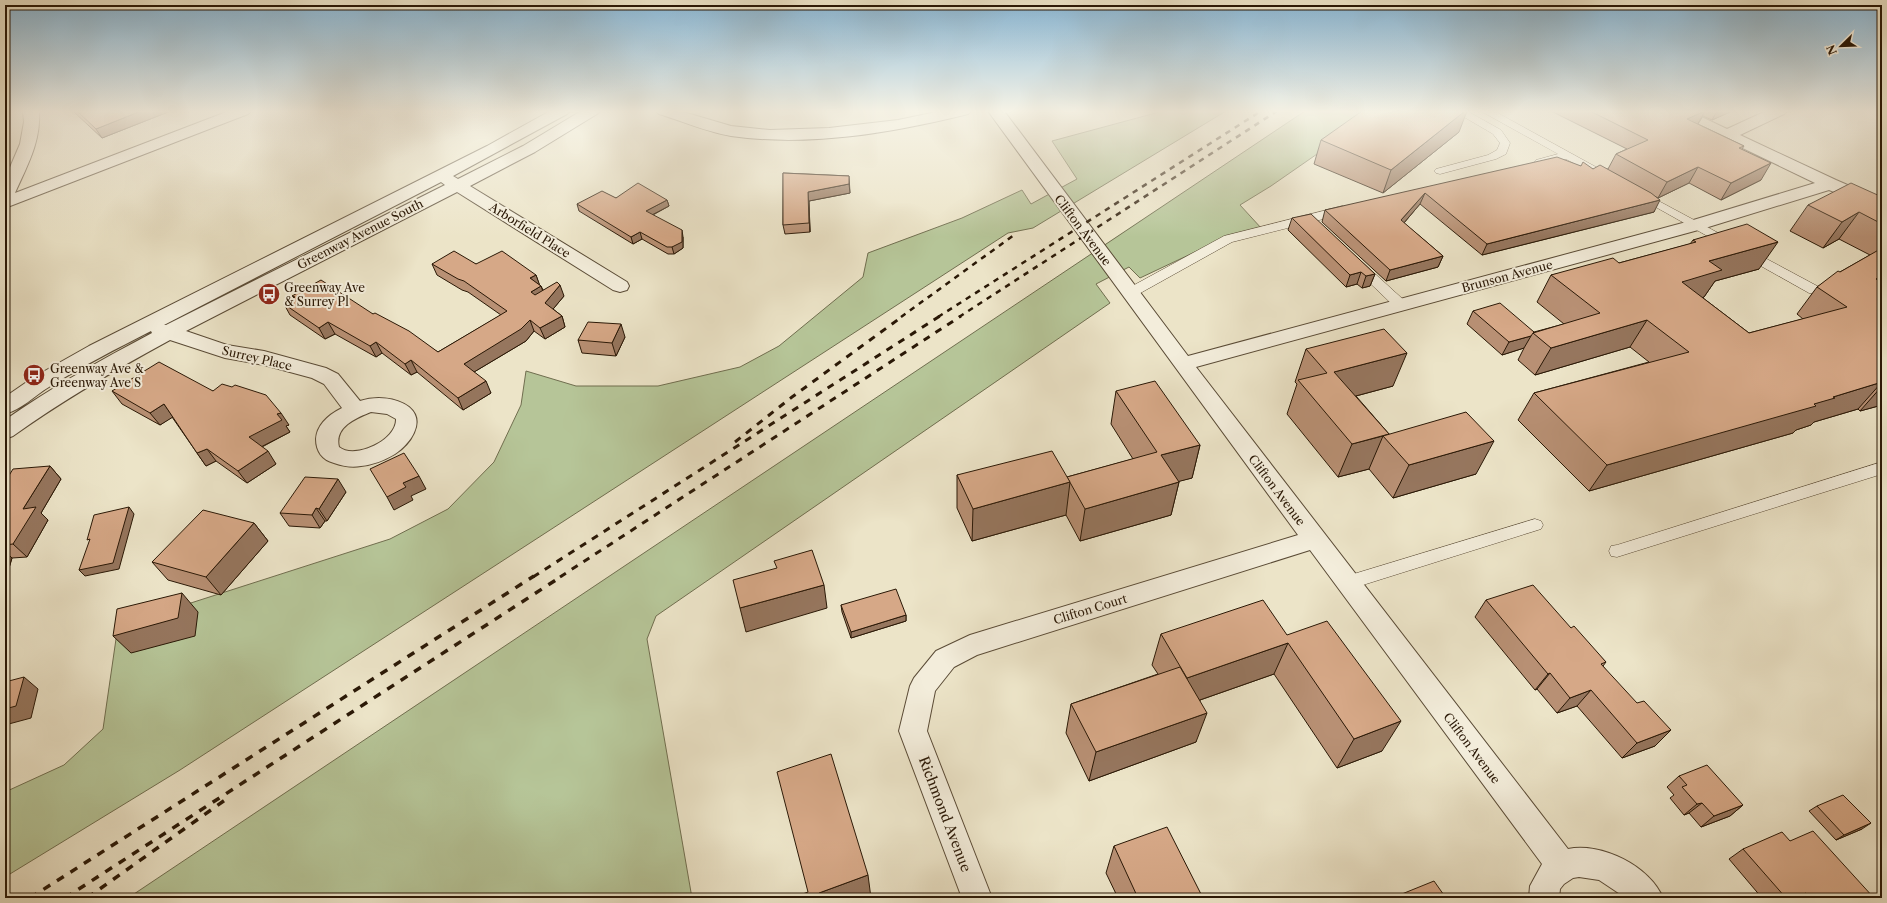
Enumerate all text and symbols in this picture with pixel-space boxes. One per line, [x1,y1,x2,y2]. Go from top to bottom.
north arrow [1821,26,1861,66]
text: N [1823,42,1840,57]
street label: Clifton Avenue [1051,192,1115,269]
street label: Greenway Avenue South [294,195,426,272]
street label: Arborfield Place [486,199,574,261]
street label: Brunson Avenue [1460,257,1554,295]
place label: Greenway Ave & Surrey Pl [284,280,365,309]
bus stop icon: Greenway Ave & Surrey Pl [256,281,282,307]
street label: Surrey Place [221,343,294,373]
place label: Greenway Ave & Greenway Ave S [50,361,144,390]
bus stop icon: Greenway Ave & Greenway Ave S [21,362,47,388]
street label: Clifton Avenue [1245,452,1309,529]
street label: Clifton Court [1051,590,1129,627]
street label: Clifton Avenue [1440,710,1504,787]
street label: Richmond Avenue [915,754,975,875]

